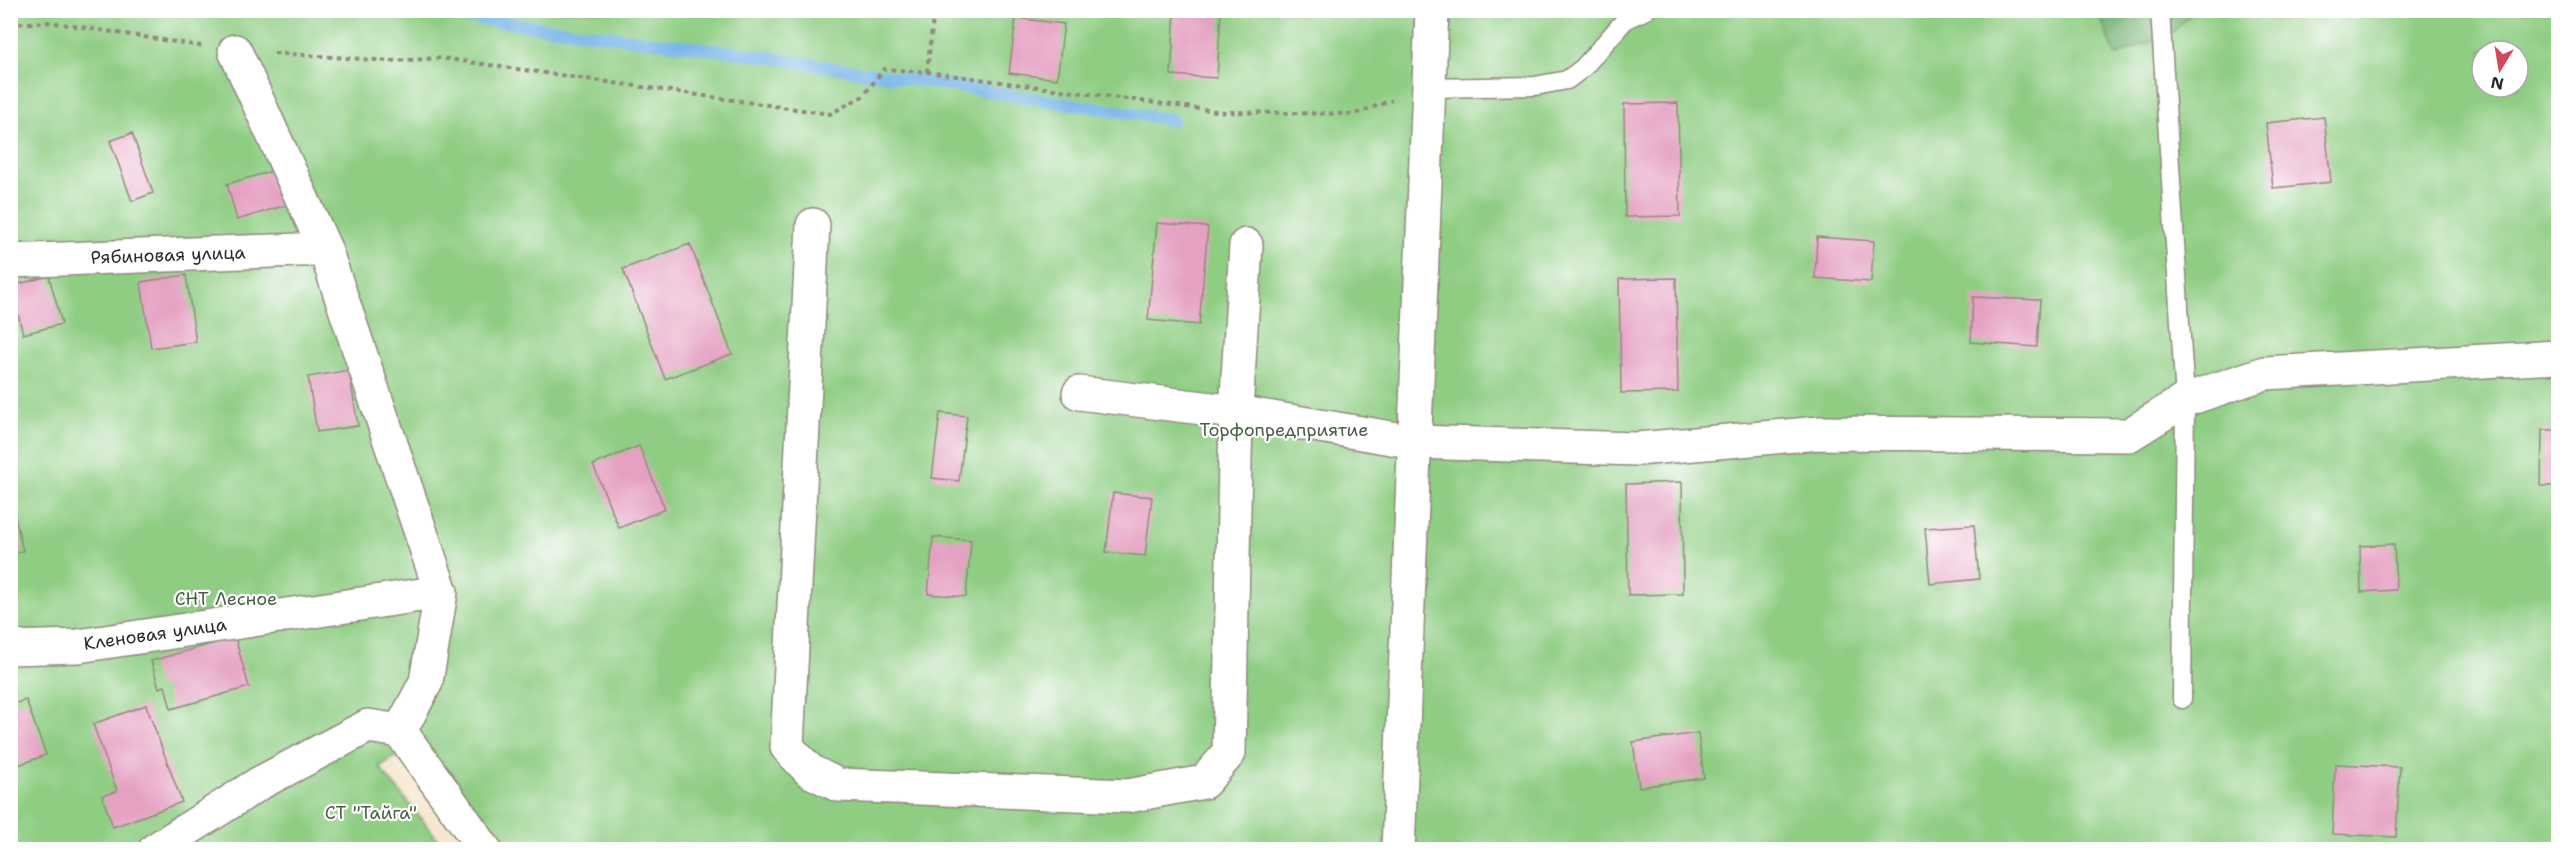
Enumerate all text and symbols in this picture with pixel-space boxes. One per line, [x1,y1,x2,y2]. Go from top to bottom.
north arrow [2470,39,2530,99]
text: N [2489,72,2505,95]
street label: Рябиновая улица [90,240,246,270]
park label: Торфопредприятие [1200,418,1368,442]
park label: СНТ Лесное [175,587,277,611]
street label: Кленовая улица [82,612,228,656]
park label: СТ "Тайга" [325,801,417,825]

